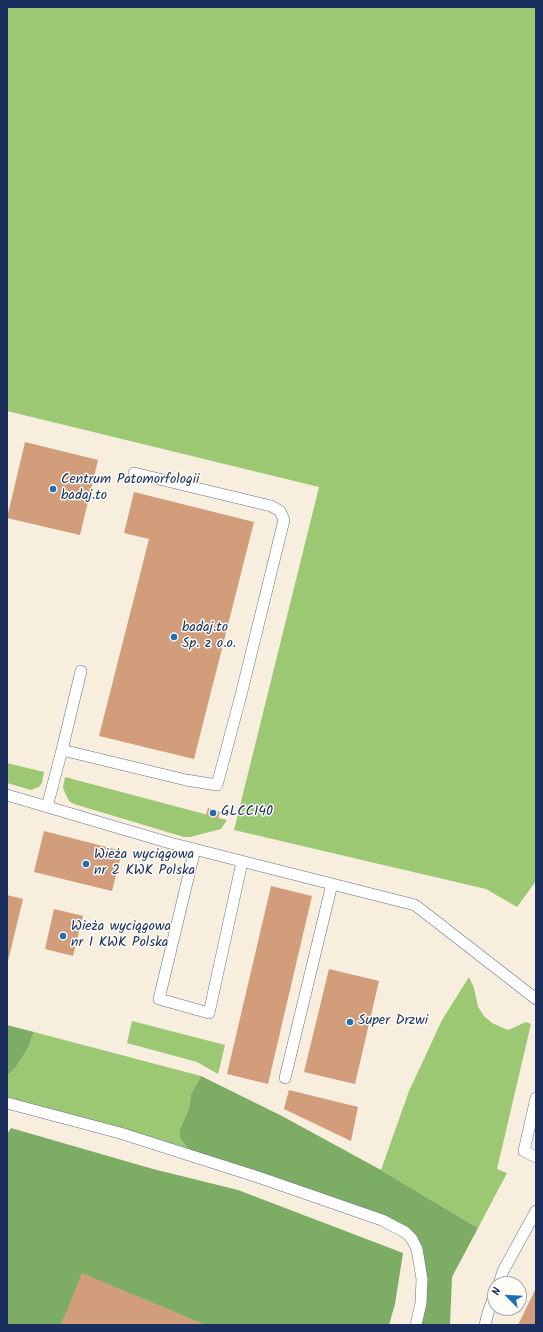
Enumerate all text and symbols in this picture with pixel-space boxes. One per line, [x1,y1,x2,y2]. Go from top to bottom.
place label: Centrum Patomorfologii badaj.to [61,473,199,506]
marker: Centrum Patomorfologii badaj.to [48,484,58,494]
place label: badaj.to Sp. z o.o. [182,621,236,654]
marker: badaj.to Sp. z o.o. [169,632,179,642]
place label: GLCC140 [221,805,273,821]
marker: GLCC140 [208,808,218,818]
place label: Wieża wyciągowa nr 2 KWK Polska [94,848,195,880]
marker: Wieża wyciągowa nr 2 KWK Polska [81,859,91,869]
place label: Wieża wyciągowa nr 1 KWK Polska [71,920,171,952]
marker: Wieża wyciągowa nr 1 KWK Polska [58,931,68,941]
place label: Super Drzwi [358,1014,428,1030]
marker: Super Drzwi [345,1017,355,1027]
north arrow [487,1276,527,1316]
text: N [487,1285,507,1298]

